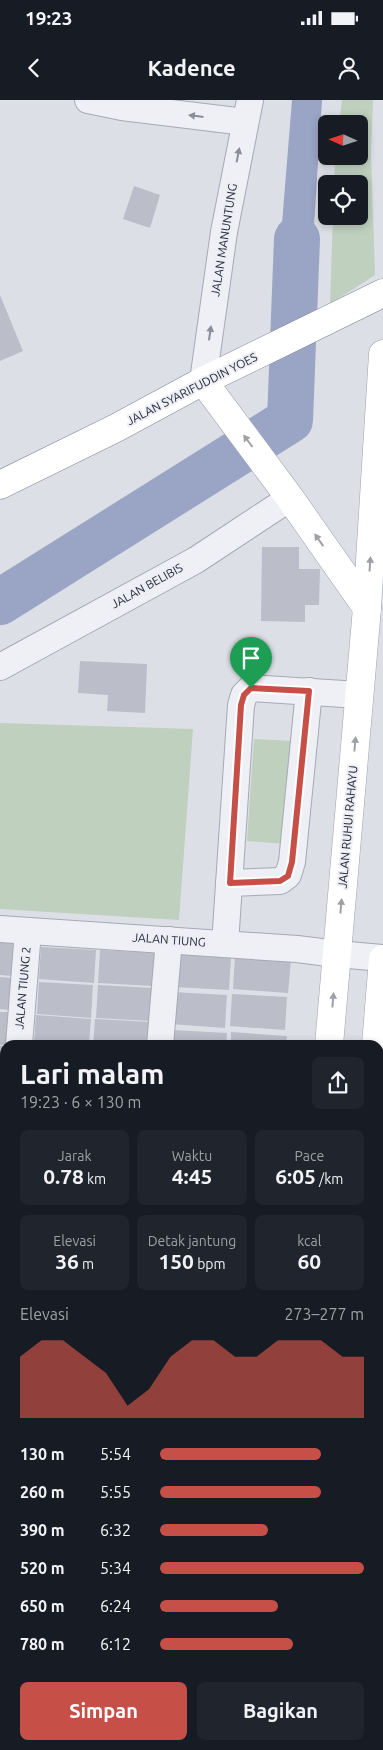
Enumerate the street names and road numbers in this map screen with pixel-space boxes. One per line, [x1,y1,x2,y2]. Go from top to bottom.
street label: JALAN MANUNTUNG [208,182,239,297]
street label: JALAN SYARIFUDDIN YOES [124,350,259,427]
street label: JALAN BELIBIS [109,561,185,611]
street label: JALAN RUHUI RAHAYU [336,765,359,889]
street label: JALAN TIUNG [132,930,206,949]
street label: JALAN TIUNG 2 [12,946,33,1030]

